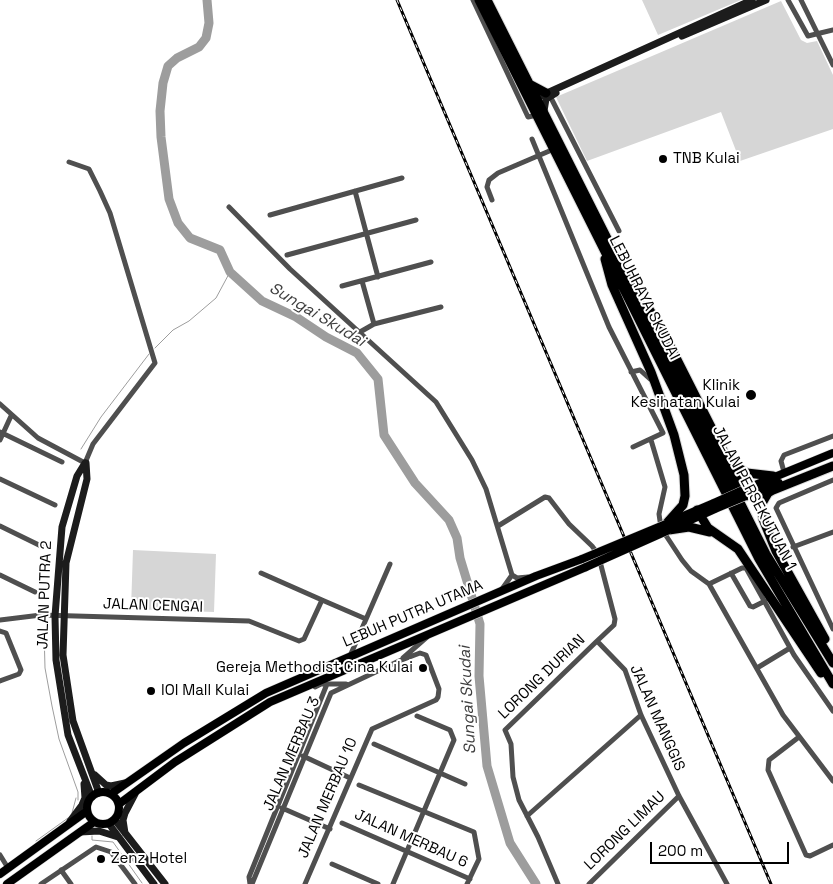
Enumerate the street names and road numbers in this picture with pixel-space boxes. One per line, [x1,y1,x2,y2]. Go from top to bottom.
street label: LEBUHRAYA SKUDAI [605,233,683,363]
street label: JALAN PERSEKUTUAN 1 [708,423,800,573]
street label: JALAN PUTRA 2 [34,540,56,650]
street label: LEBUH PUTRA UTAMA [340,576,486,652]
street label: JALAN CENGAI [103,595,203,617]
street label: LORONG DURIAN [495,631,589,723]
street label: JALAN MANGGIS [626,662,688,774]
street label: JALAN MERBAU 3 [260,694,324,814]
street label: JALAN MERBAU 10 [295,735,361,861]
street label: LORONG LIMAU [581,788,669,874]
street label: JALAN MERBAU 6 [351,806,471,872]

